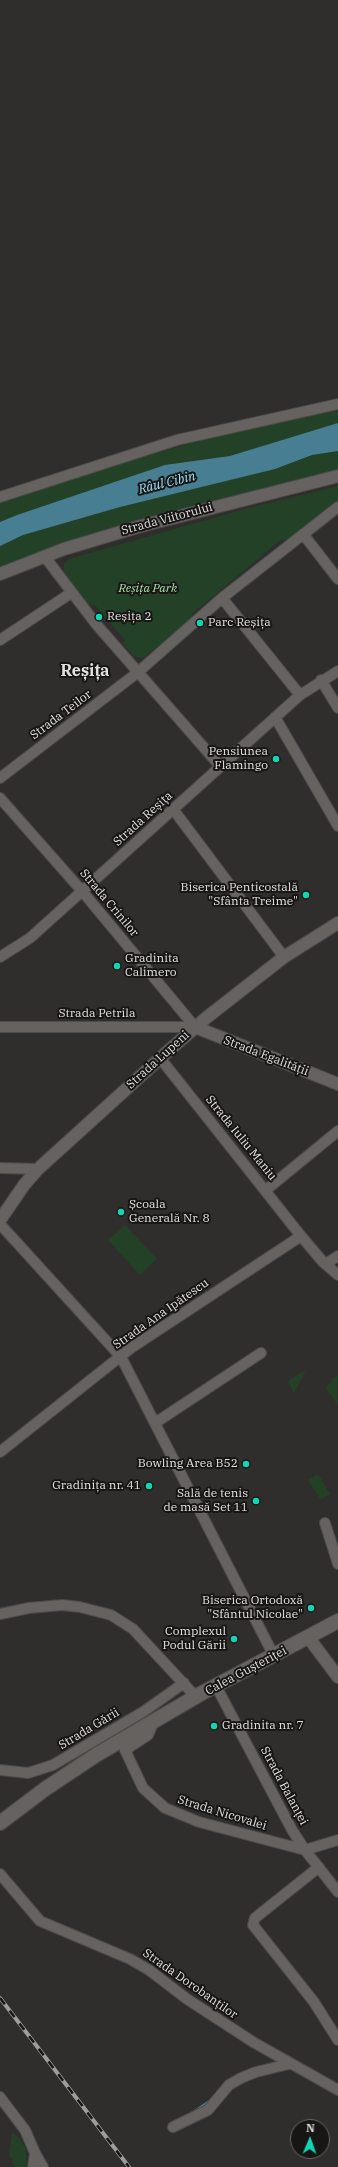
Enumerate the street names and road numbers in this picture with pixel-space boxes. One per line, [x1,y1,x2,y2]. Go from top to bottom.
street label: Strada Viitorului [120,500,214,538]
street label: Strada Teilor [28,687,94,743]
street label: Strada Reșița [110,789,176,849]
street label: Strada Crinilor [77,866,141,940]
street label: Strada Petrila [59,1007,135,1021]
street label: Strada Lupeni [124,1028,192,1092]
street label: Strada Egalității [221,1033,311,1079]
street label: Strada Iuliu Maniu [202,1093,280,1183]
street label: Strada Ana Ipătescu [110,1276,212,1352]
street label: Calea Gușteriței [203,1644,289,1698]
street label: Strada Gării [56,1705,122,1753]
street label: Strada Balanței [257,1744,311,1828]
street label: Strada Nicovalei [176,1793,268,1833]
street label: Strada Dorobanților [140,1946,240,2022]

